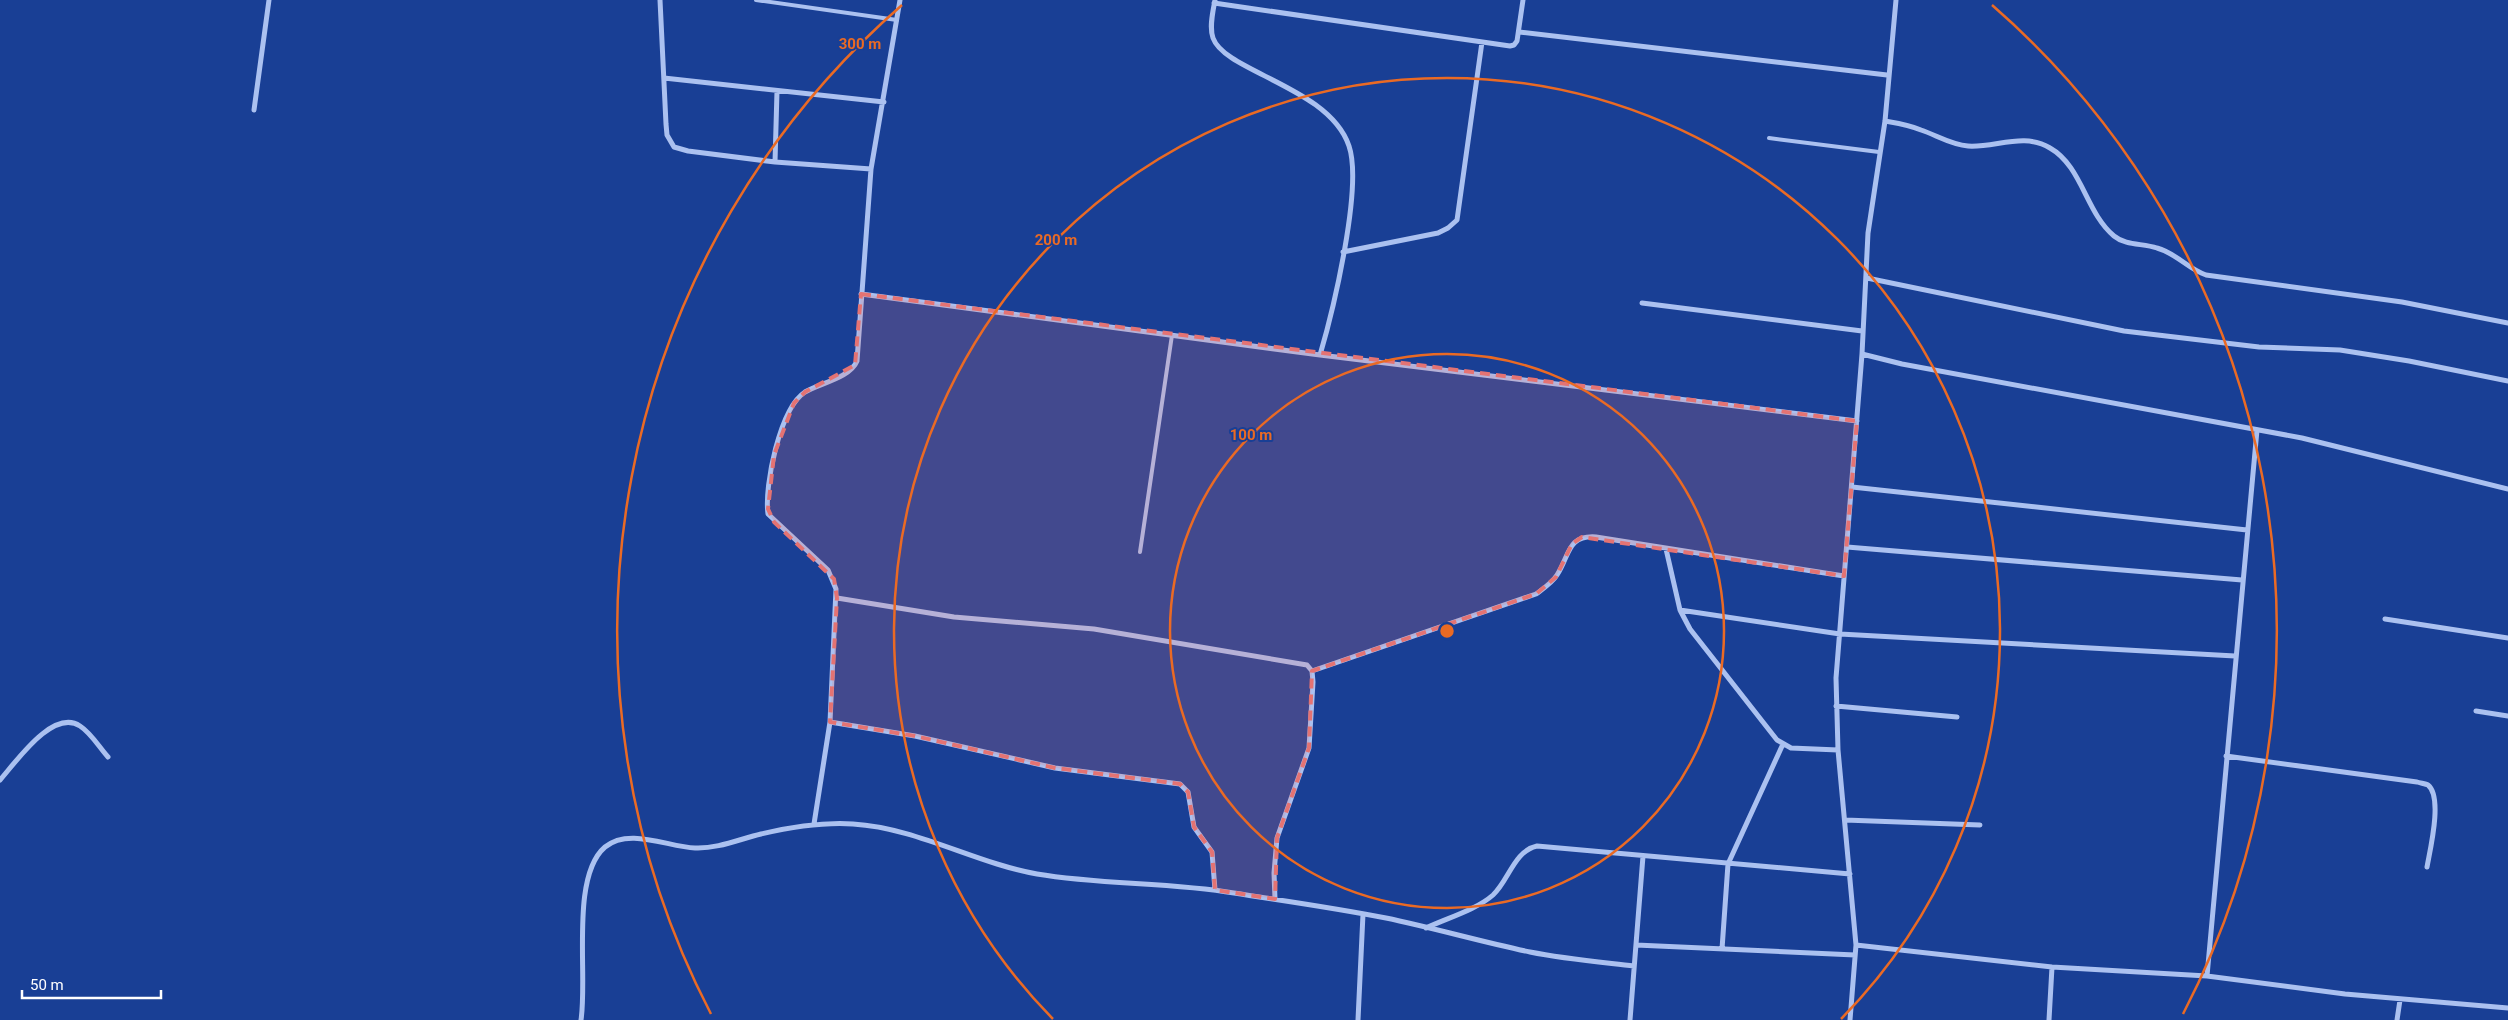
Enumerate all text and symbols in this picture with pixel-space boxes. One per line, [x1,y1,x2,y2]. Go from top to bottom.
text: 300 m [839,35,881,53]
text: 200 m [1035,231,1077,249]
text: 100 m [1230,426,1272,444]
centre of rings [1438,622,1456,640]
scale bar [22,968,161,1000]
text: 50 m [30,976,64,994]

